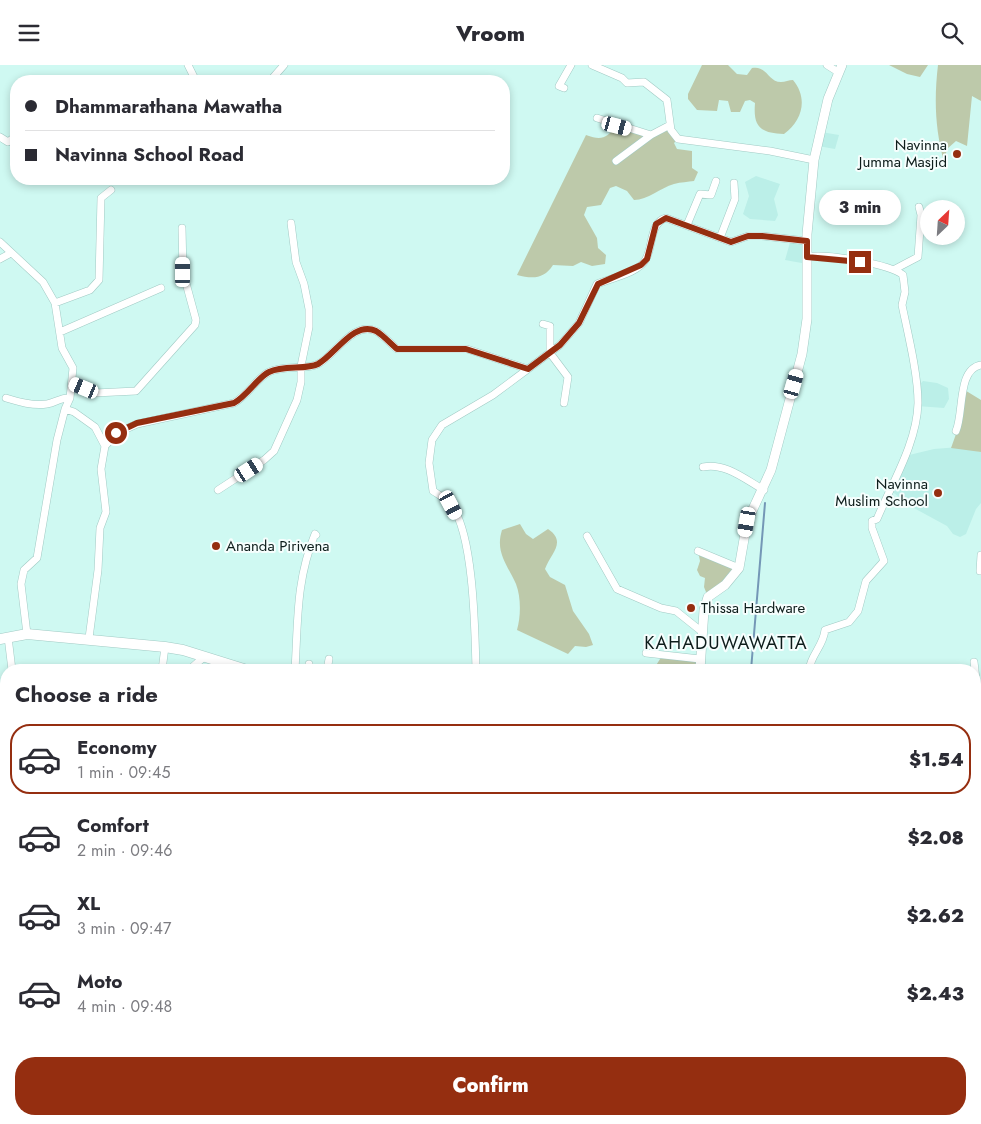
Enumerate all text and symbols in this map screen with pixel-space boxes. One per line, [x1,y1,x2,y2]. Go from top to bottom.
text: Vroom [456,17,525,49]
icon: menu [15,19,43,47]
icon: search [938,19,966,47]
text: Dhammarathana Mawatha [55,93,282,120]
car [600,115,633,137]
place label: Navinna Jumma Masjid [857,134,947,173]
text: Navinna School Road [55,141,244,168]
marker: Navinna Jumma Masjid [951,148,963,160]
callout: 3 min [819,189,901,225]
text: 3 min [839,196,881,219]
north arrow [920,200,965,245]
map controls [920,200,965,245]
route end [849,251,871,273]
car [175,257,190,287]
car [782,368,805,400]
car [67,375,100,401]
route start [105,422,127,444]
car [232,456,265,484]
place label: Navinna Muslim School [835,473,928,512]
marker: Navinna Muslim School [932,487,944,499]
car [437,488,464,522]
car [737,506,756,538]
place label: Ananda Pirivena [226,535,330,557]
marker: Ananda Pirivena [210,540,222,552]
place label: Thissa Hardware [701,597,806,619]
marker: Thissa Hardware [685,602,697,614]
district label: KAHADUWAWATTA [644,630,808,656]
text: Choose a ride [15,678,158,710]
text: Economy [77,734,157,761]
icon: car [17,737,62,782]
text: $1.54 [909,746,964,773]
text: 1 min · 09:45 [77,761,170,784]
text: Comfort [77,812,149,839]
icon: car [17,815,62,860]
text: $2.08 [907,824,964,851]
text: 2 min · 09:46 [77,839,173,862]
text: XL [77,890,100,917]
icon: car [17,893,62,938]
text: $2.62 [907,902,964,929]
text: 3 min · 09:47 [77,917,171,940]
text: Moto [77,968,122,995]
icon: car [17,971,62,1016]
text: $2.43 [907,980,964,1007]
text: 4 min · 09:48 [77,995,172,1018]
button: Confirm [15,1057,966,1115]

